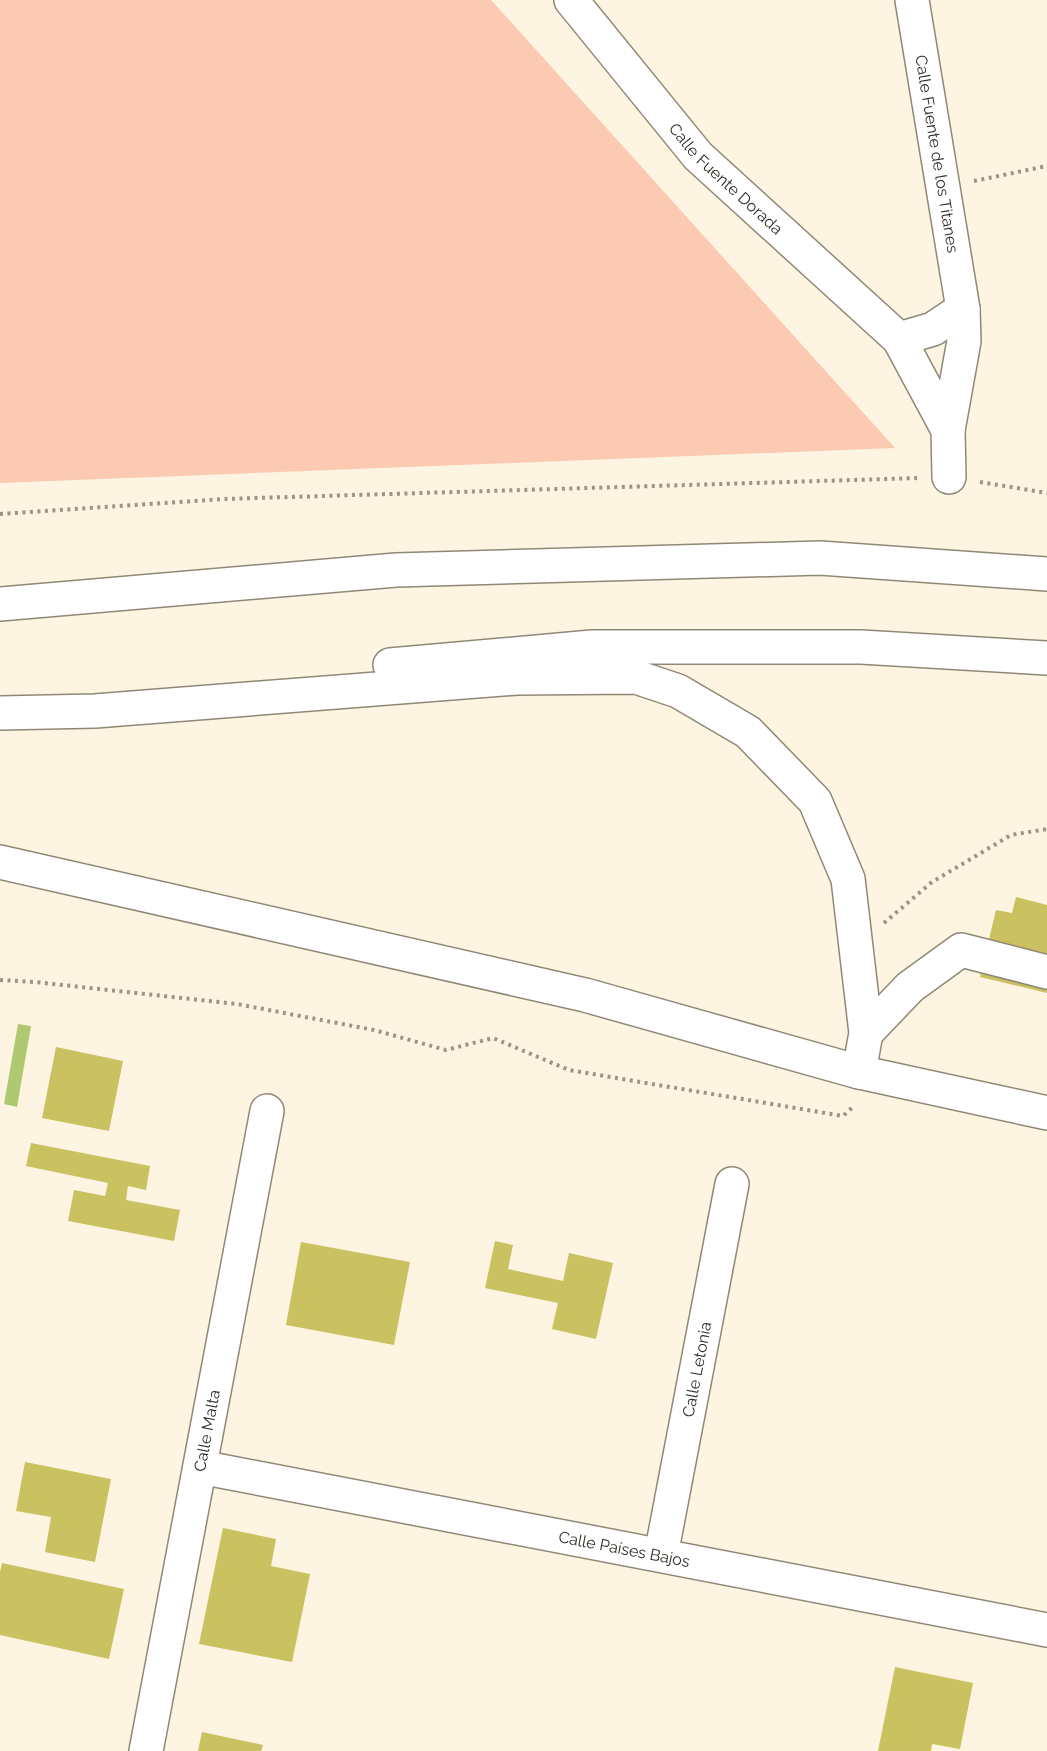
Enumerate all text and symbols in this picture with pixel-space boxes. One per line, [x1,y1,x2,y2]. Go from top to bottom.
street label: Calle Fuente de los Titanes [912,54,963,255]
street label: Calle Fuente Dorada [665,119,787,238]
street label: Calle Letonia [678,1320,715,1419]
street label: Calle Malta [190,1388,224,1473]
street label: Calle Países Bajos [557,1527,692,1571]

